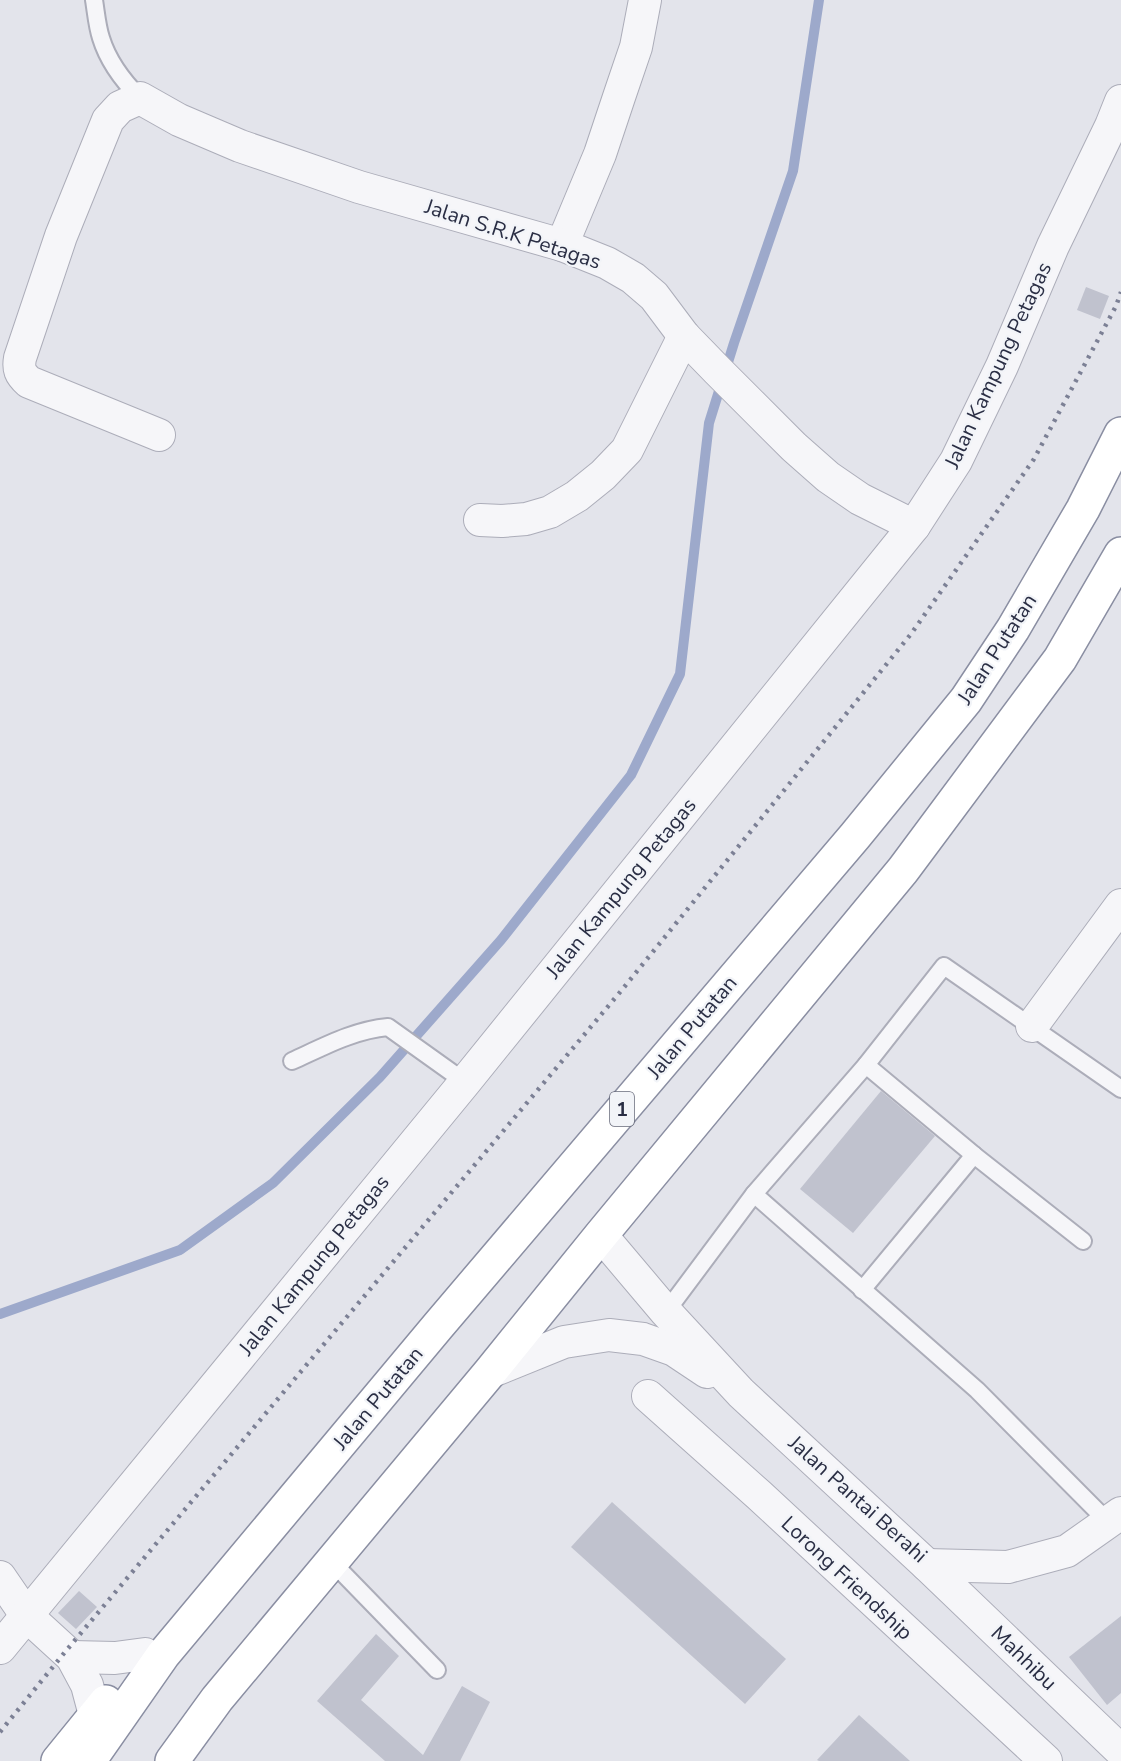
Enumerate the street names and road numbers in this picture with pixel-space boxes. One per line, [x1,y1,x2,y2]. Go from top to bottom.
street label: Jalan S.R.K Petagas [420,192,605,276]
street label: Jalan Kampung Petagas [937,257,1058,474]
street label: Jalan Putatan [950,588,1043,710]
street label: Jalan Kampung Petagas [539,792,703,985]
street label: Jalan Putatan [640,970,743,1085]
road number: 1 [610,1092,634,1126]
street label: Jalan Kampung Petagas [232,1169,396,1362]
street label: Jalan Putatan [326,1341,429,1456]
street label: Jalan Pantai Berahi [782,1428,933,1569]
street label: Lorong Friendship [775,1510,919,1646]
street label: Mahhibu [985,1620,1063,1696]

